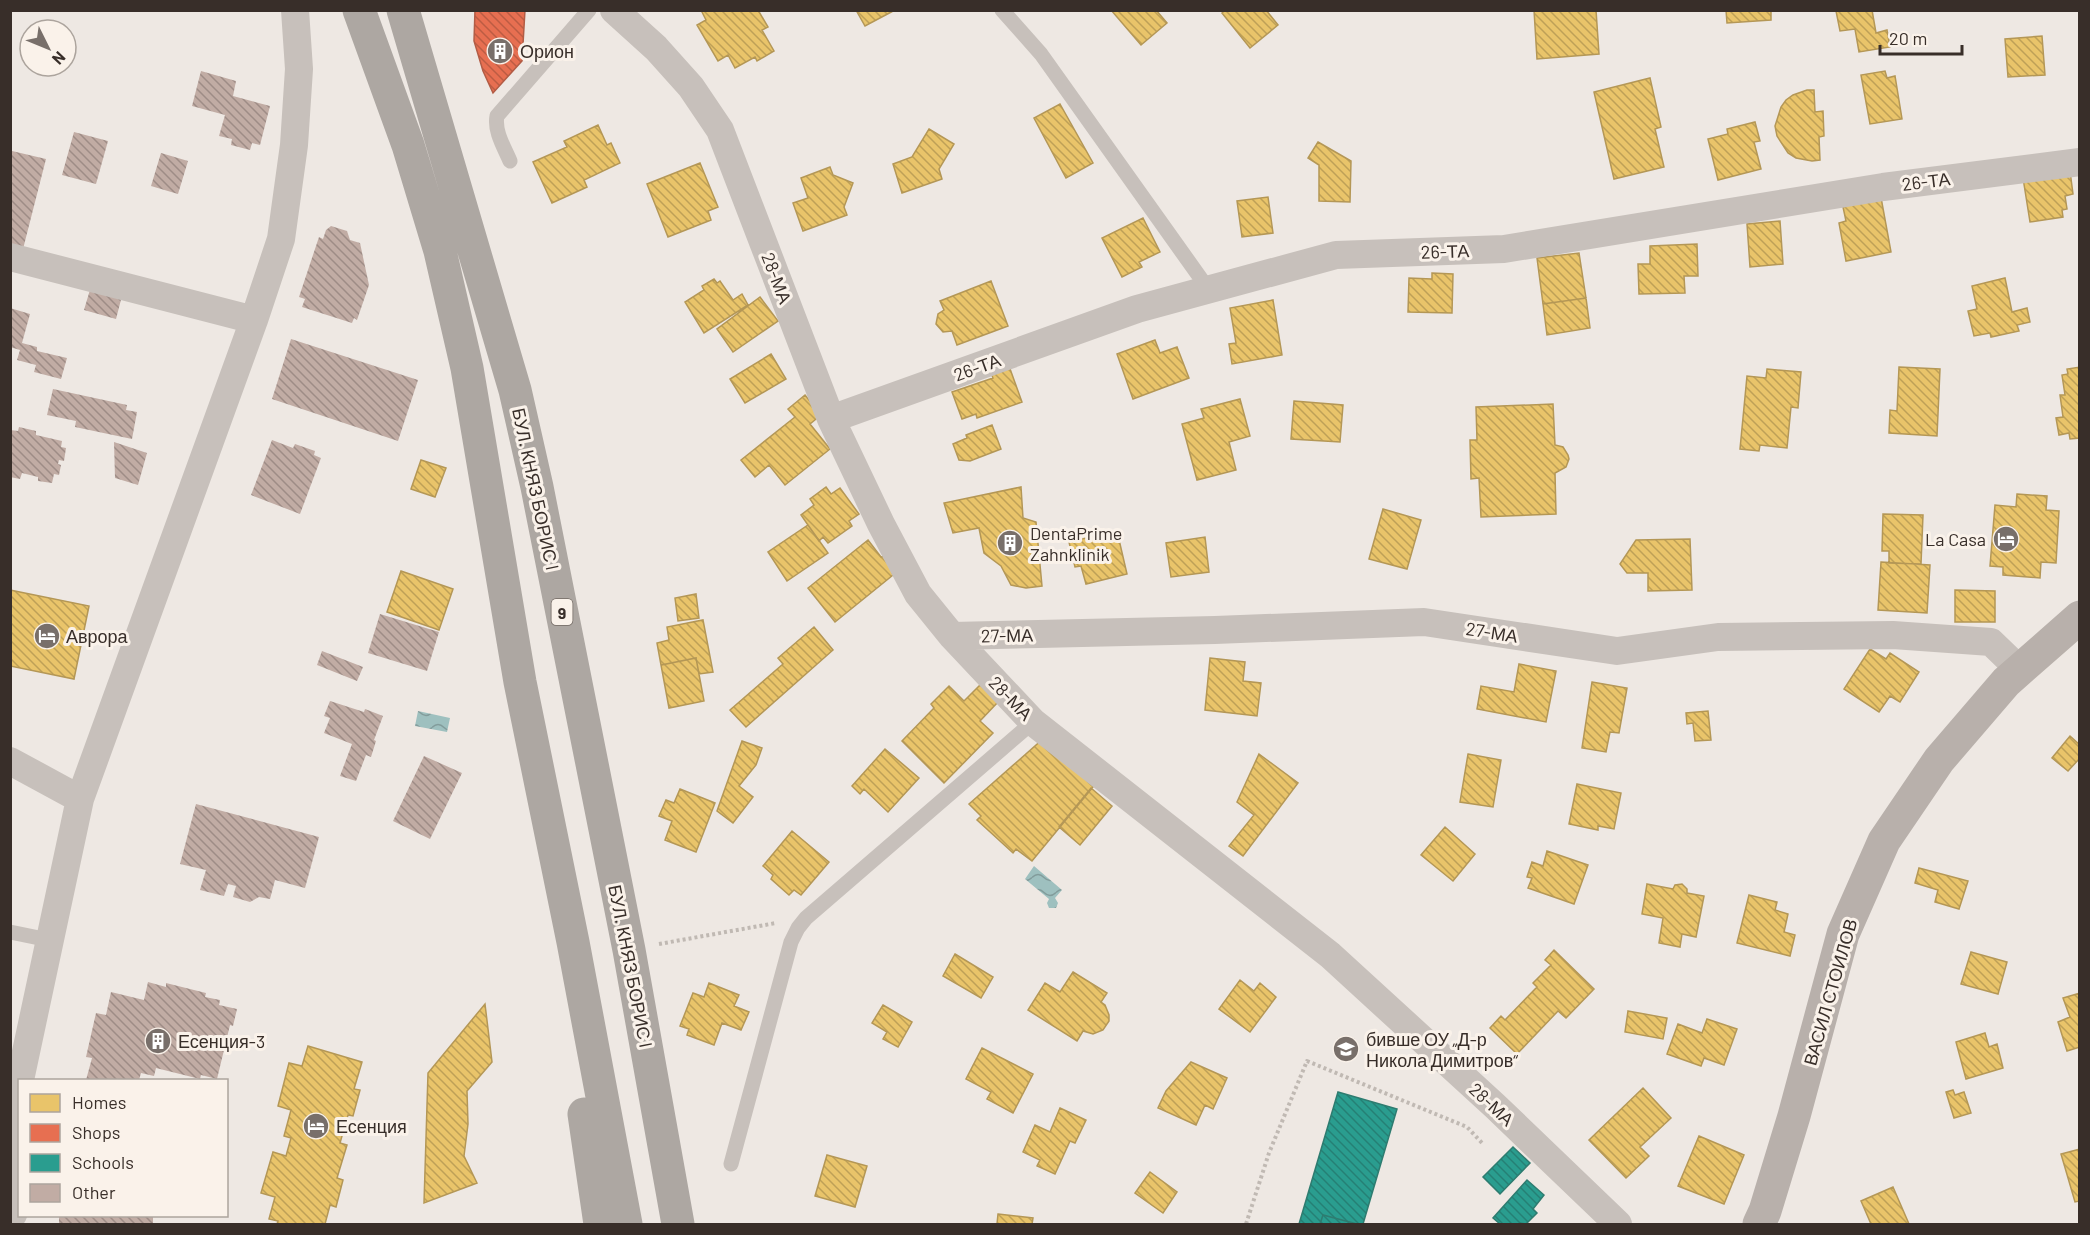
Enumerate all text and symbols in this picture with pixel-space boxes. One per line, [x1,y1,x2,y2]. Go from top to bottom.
north arrow [18,18,78,78]
scale bar [1880,18,1962,56]
text: 20 m [1889,27,1927,49]
building icon: Орион [485,36,515,66]
place label: Орион [520,40,574,62]
text: N [49,48,70,69]
street label: 26-ТА [1901,167,1951,195]
street label: 26-ТА [1420,239,1470,263]
street label: 28-МА [757,249,797,307]
street label: 26-ТА [950,348,1004,386]
street label: БУЛ. КНЯЗ БОРИС I [508,406,564,572]
place label: DentaPrime Zahnklinik [1030,522,1122,565]
hotel icon: La Casa [1991,524,2021,554]
building icon: DentaPrime Zahnklinik [995,528,1025,558]
place label: La Casa [1925,528,1986,550]
road number: 9 [552,599,572,625]
street label: 27-МА [1464,617,1520,647]
hotel icon: Аврора [32,621,62,651]
street label: 27-МА [981,624,1033,646]
place label: Аврора [66,625,129,647]
street label: 28-МА [985,671,1037,725]
street label: БУЛ. КНЯЗ БОРИС I [604,883,658,1049]
street label: ВАСИЛ СТОИЛОВ [1799,916,1861,1068]
building icon: Есенция-3 [143,1026,173,1056]
place label: бивше ОУ „Д-р Никола Димитров“ [1366,1028,1518,1071]
place label: Есенция-3 [178,1030,265,1052]
school or university icon: бивше ОУ „Д-р Никола Димитров“ [1331,1034,1361,1064]
street label: 28-МА [1465,1078,1519,1130]
legend [18,1079,228,1217]
text: Homes [72,1091,126,1113]
hotel icon: Есенция [301,1111,331,1141]
place label: Есенция [336,1115,407,1137]
text: Shops [72,1121,121,1143]
text: Schools [72,1151,134,1173]
text: Other [72,1181,116,1203]

